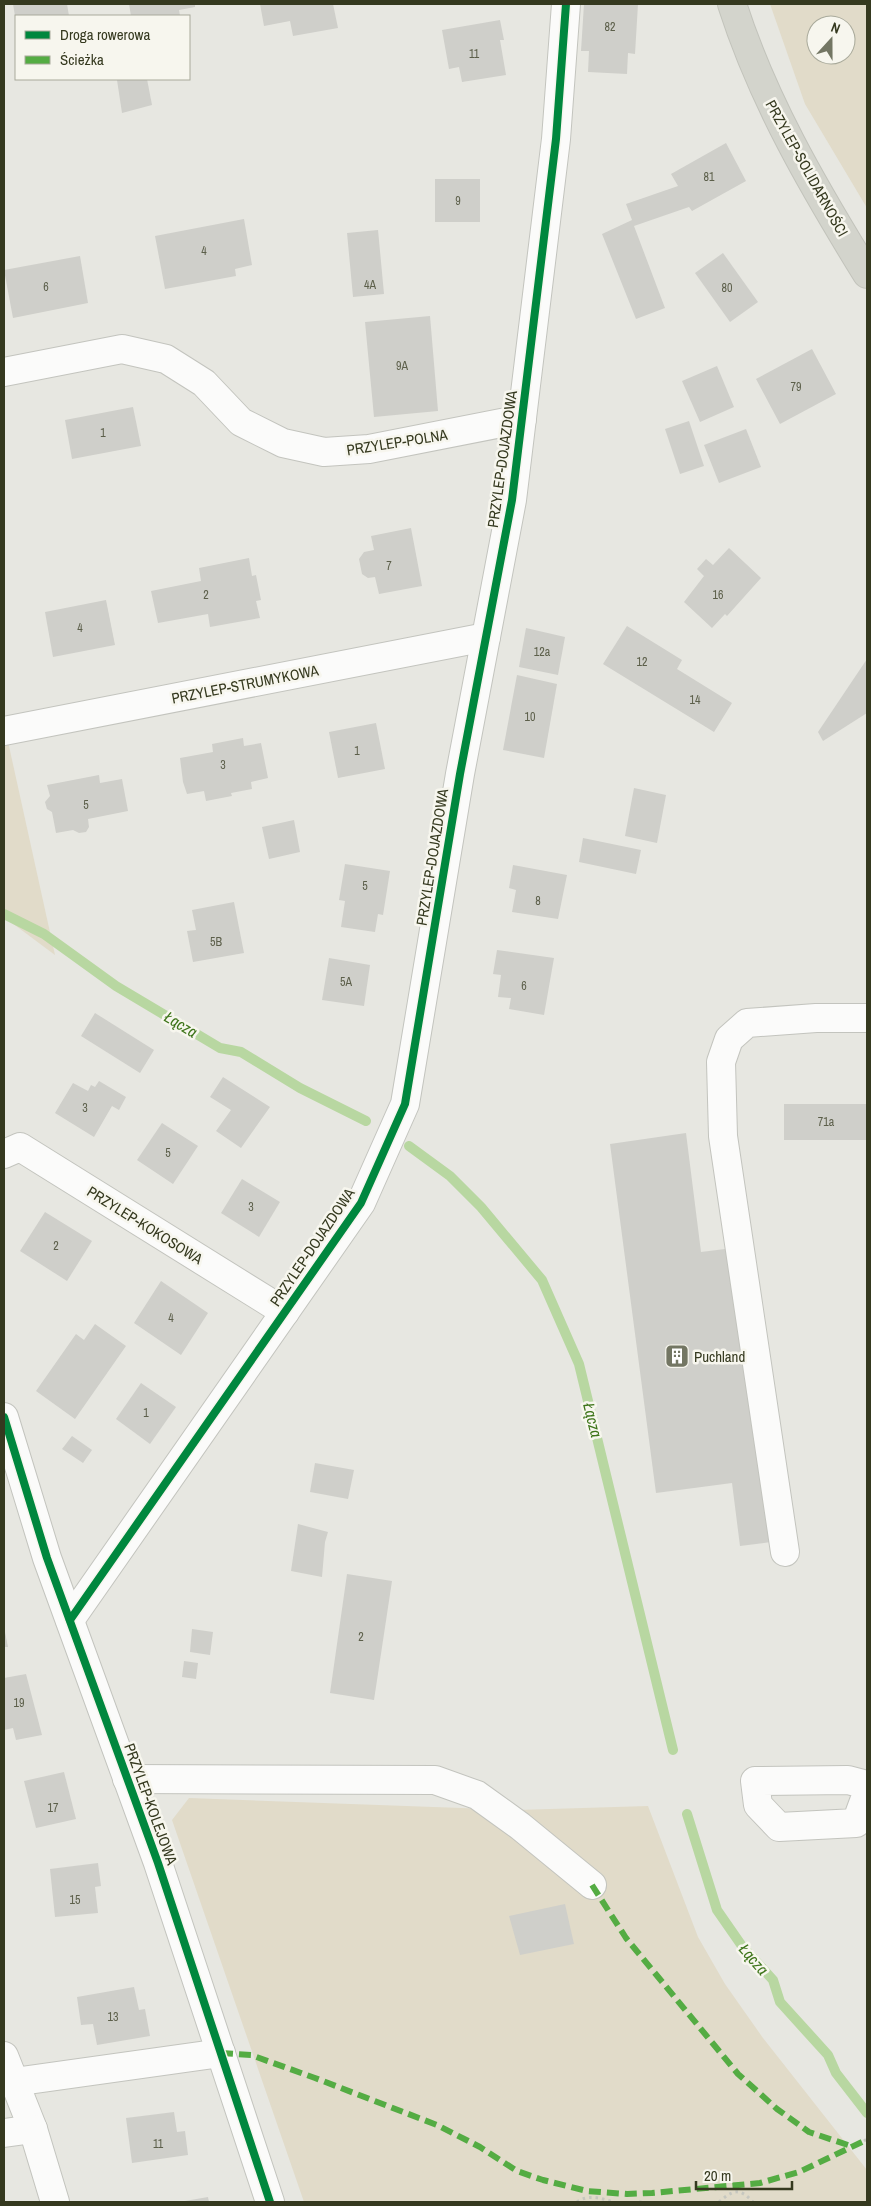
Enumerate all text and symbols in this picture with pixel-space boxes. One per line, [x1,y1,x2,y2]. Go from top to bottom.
legend [15,15,190,80]
north arrow [806,15,856,65]
text: N [829,18,843,38]
house number: 82 [605,19,615,35]
text: Droga rowerowa [60,24,150,45]
house number: 11 [469,46,480,62]
text: Ścieżka [60,49,104,70]
street label: PRZYLEP-SOLIDARNOŚCI [761,96,853,240]
house number: 81 [704,169,715,185]
house number: 9 [455,193,461,209]
house number: 4 [201,243,207,259]
house number: 4A [364,277,376,293]
house number: 6 [43,279,49,295]
house number: 80 [722,280,732,296]
house number: 9A [396,358,408,374]
house number: 79 [791,379,801,395]
street label: PRZYLEP-DOJAZDOWA [482,388,522,529]
street label: PRZYLEP-POLNA [345,424,450,460]
house number: 1 [100,425,106,441]
house number: 7 [386,558,392,574]
house number: 2 [203,587,209,603]
house number: 16 [713,587,723,603]
house number: 4 [77,620,83,636]
house number: 12a [534,644,551,660]
house number: 12 [637,654,647,670]
street label: PRZYLEP-STRUMYKOWA [170,659,321,709]
house number: 14 [690,692,701,708]
house number: 10 [525,709,535,725]
house number: 1 [354,743,360,759]
house number: 3 [220,757,226,773]
street label: PRZYLEP-DOJAZDOWA [411,786,453,927]
house number: 5 [83,797,89,813]
house number: 5 [362,878,368,894]
house number: 8 [535,893,541,909]
house number: 5B [210,934,222,950]
house number: 5A [340,974,352,990]
house number: 6 [521,978,527,994]
water label: Łącza [159,1005,202,1042]
house number: 3 [82,1100,88,1116]
house number: 71a [818,1114,835,1130]
house number: 5 [165,1145,171,1161]
street label: PRZYLEP-KOKOSOWA [83,1181,208,1270]
street label: PRZYLEP-DOJAZDOWA [265,1183,360,1310]
house number: 3 [248,1199,254,1215]
house number: 2 [53,1238,59,1254]
house number: 4 [168,1310,174,1326]
building icon: Puchland [664,1343,690,1369]
place label: Puchland [694,1346,745,1367]
water label: Łącza [578,1399,608,1440]
house number: 1 [143,1405,149,1421]
house number: 2 [358,1629,364,1645]
house number: 19 [14,1695,24,1711]
street label: PRZYLEP-KOLEJOWA [119,1740,183,1869]
house number: 17 [48,1800,59,1816]
house number: 15 [70,1892,81,1908]
water label: Łącza [734,1938,774,1979]
house number: 13 [108,2009,118,2025]
house number: 11 [153,2136,164,2152]
scale bar [696,2158,792,2190]
text: 20 m [704,2165,731,2186]

